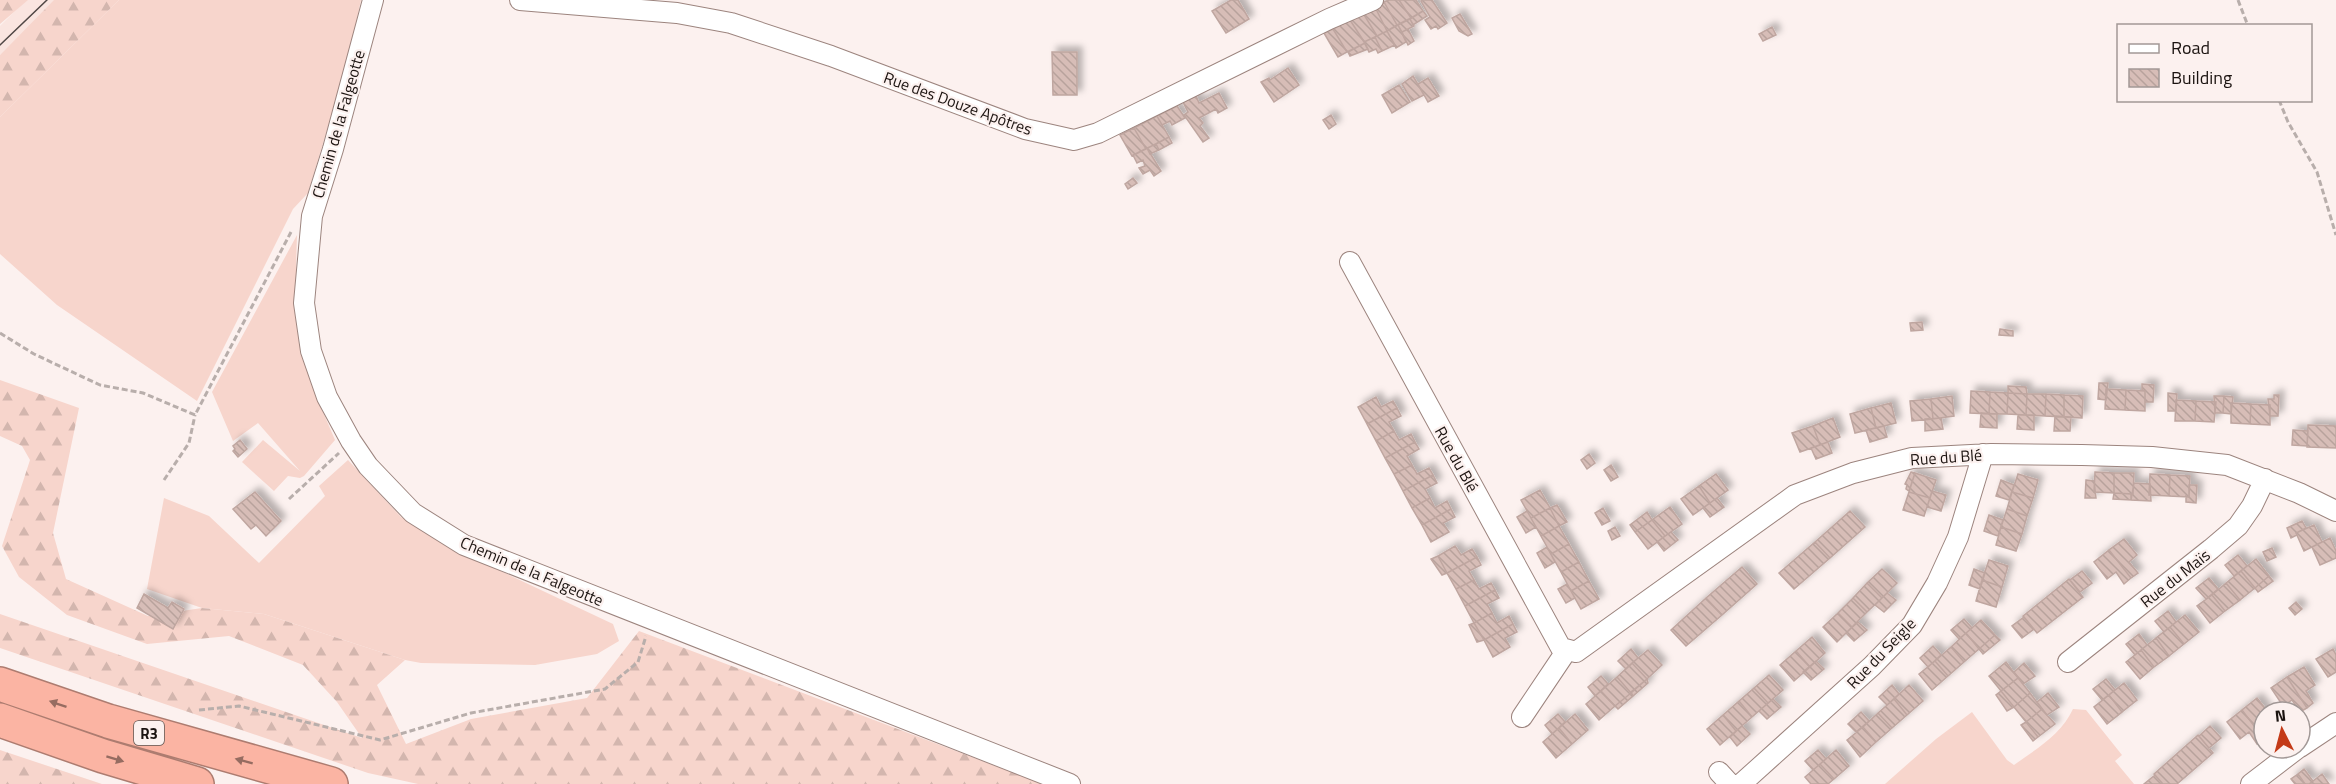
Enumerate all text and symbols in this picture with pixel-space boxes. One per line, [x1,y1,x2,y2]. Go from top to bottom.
legend [2117,24,2312,102]
text: Road [2171,34,2210,61]
street label: Chemin de la Falgeotte [305,47,371,201]
text: Building [2171,64,2232,91]
street label: Rue des Douze Apôtres [880,65,1036,141]
street label: Rue du Blé [1429,422,1485,496]
street label: Rue du Blé [1909,443,1983,471]
street label: Chemin de la Falgeotte [457,530,607,612]
street label: Rue du Maïs [2135,543,2215,613]
street label: Rue du Seigle [1841,612,1921,694]
one-way arrow [49,698,67,708]
north arrow [2252,700,2312,760]
text: N [2274,703,2287,728]
road number: R3 [134,721,164,745]
one-way arrow [106,755,124,764]
one-way arrow [235,756,253,765]

